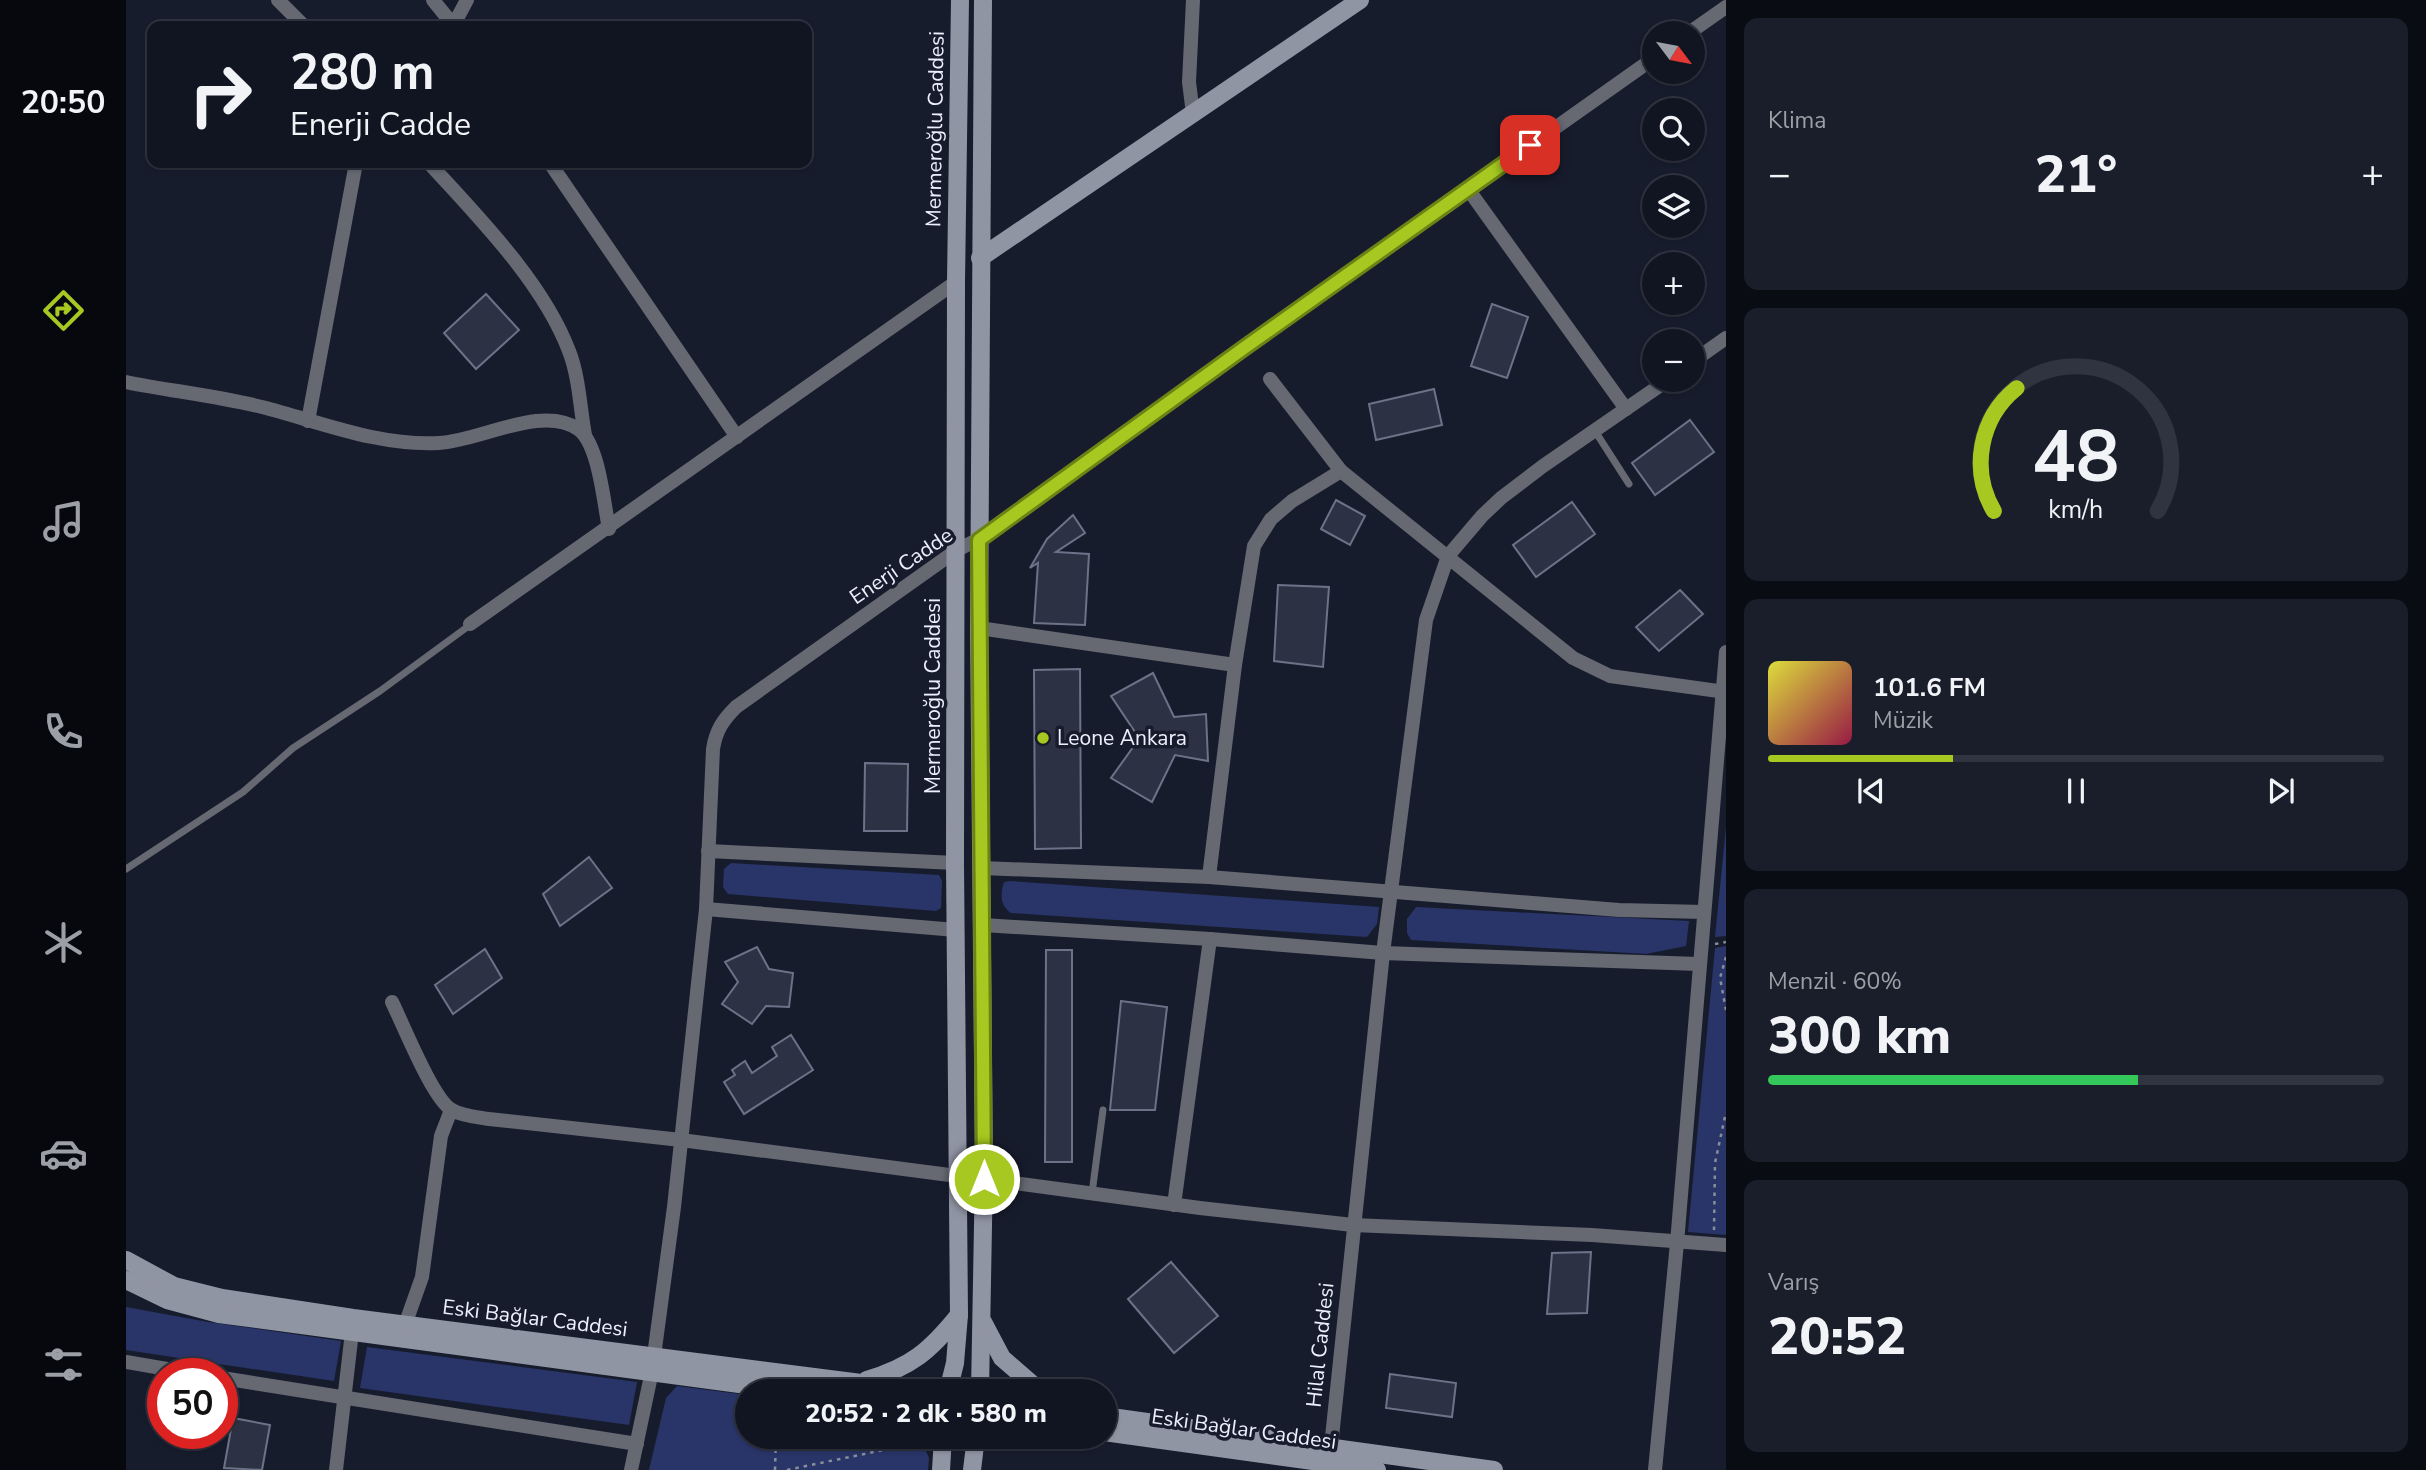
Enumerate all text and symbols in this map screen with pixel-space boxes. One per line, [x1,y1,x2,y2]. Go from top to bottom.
north arrow [1642,21,1704,84]
map controls [1642,21,1705,392]
street label: Mermeroğlu Caddesi [919,31,951,227]
text: 280 m [290,39,434,106]
icon: right [175,49,266,140]
text: 20:50 [21,81,105,124]
button: search [1642,98,1705,161]
text: Enerji Cadde [290,103,471,146]
text: Klima [1768,105,1826,136]
pin [1500,115,1560,175]
icon: arrive [1511,126,1549,164]
text: 21° [2035,139,2117,210]
text: − [1768,149,1791,200]
text: + [2361,149,2384,200]
button: layers [1642,175,1705,238]
button: + [1642,252,1705,315]
icon: directions [39,286,88,335]
button: − [1642,329,1705,392]
text: 48 [2032,407,2120,507]
text: km/h [2048,492,2104,526]
icon: music [39,497,88,546]
street label: Enerji Cadde [844,521,958,611]
street label: Mermeroğlu Caddesi [919,598,947,794]
text: 101.6 FM [1873,670,1986,705]
text: Müzik [1873,705,1933,736]
icon: phone [39,707,88,756]
place label: Leone Ankara [1057,724,1187,752]
marker: Leone Ankara [1035,730,1051,746]
icon: previous [1852,772,1890,810]
icon: pause [2057,772,2095,810]
icon: next [2262,772,2300,810]
icon: climate [39,918,88,967]
text: Menzil · 60% [1768,966,1902,997]
text: 300 km [1768,1000,1951,1071]
icon: car [39,1129,88,1178]
position arrow [947,1142,1021,1216]
text: Varış [1768,1267,1819,1298]
street label: Hilal Caddesi [1300,1281,1340,1409]
street label: Eski Bağlar Caddesi [441,1293,629,1343]
text: 20:52 [1768,1301,1906,1372]
icon: filters [39,1340,88,1389]
speed limit sign: 50 [147,1358,238,1449]
text: 20:52 · 2 dk · 580 m [805,1396,1047,1431]
street label: Eski Bağlar Caddesi [1150,1402,1338,1456]

